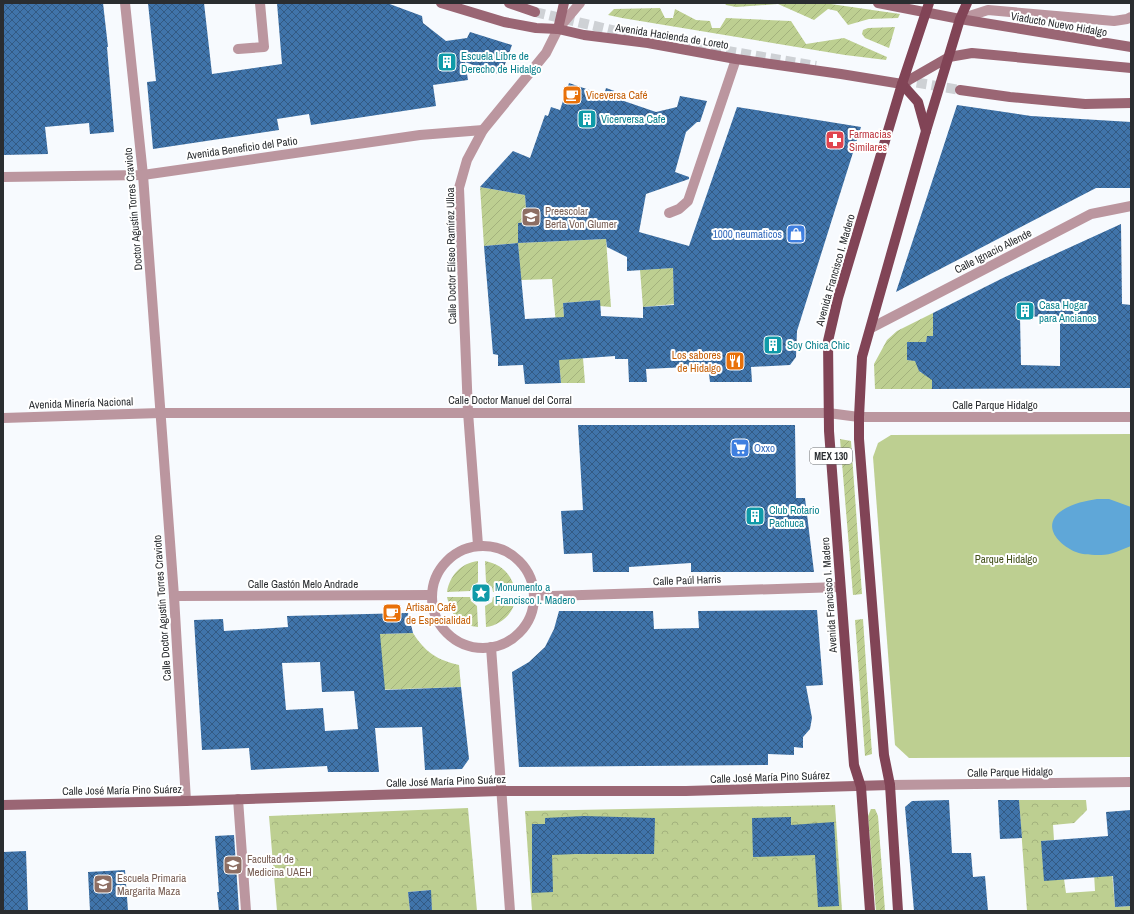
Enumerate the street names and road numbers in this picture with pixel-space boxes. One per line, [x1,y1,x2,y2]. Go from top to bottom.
street label: Viaducto Nuevo Hidalgo [1010,9,1108,39]
street label: Avenida Hacienda de Loreto [613,20,730,52]
street label: Avenida Beneficio del Patio [185,133,298,163]
street label: Doctor Agustín Torres Cravioto [121,147,145,271]
street label: Calle Doctor Elíseo Ramírez Ulloa [443,187,459,325]
street label: Avenida Francisco I. Madero [812,212,858,328]
street label: Calle Ignacio Allende [952,226,1034,276]
street label: Calle Doctor Manuel del Corral [448,393,572,407]
street label: Avenida Minería Nacional [28,394,133,412]
street label: Calle Parque Hidalgo [952,398,1038,412]
road number: MEX 130 [810,448,852,464]
street label: Calle Doctor Agustín Torres Cravioto [150,535,174,681]
street label: Avenida Francisco I. Madero [818,537,840,654]
street label: Calle Paúl Harris [653,572,722,588]
street label: Calle Gastón Melo Andrade [248,577,358,591]
street label: Calle Parque Hidalgo [967,764,1053,780]
street label: Calle José María Pino Suárez [710,768,831,786]
street label: Calle José María Pino Suárez [386,772,507,790]
street label: Calle José María Pino Suárez [62,782,183,798]

